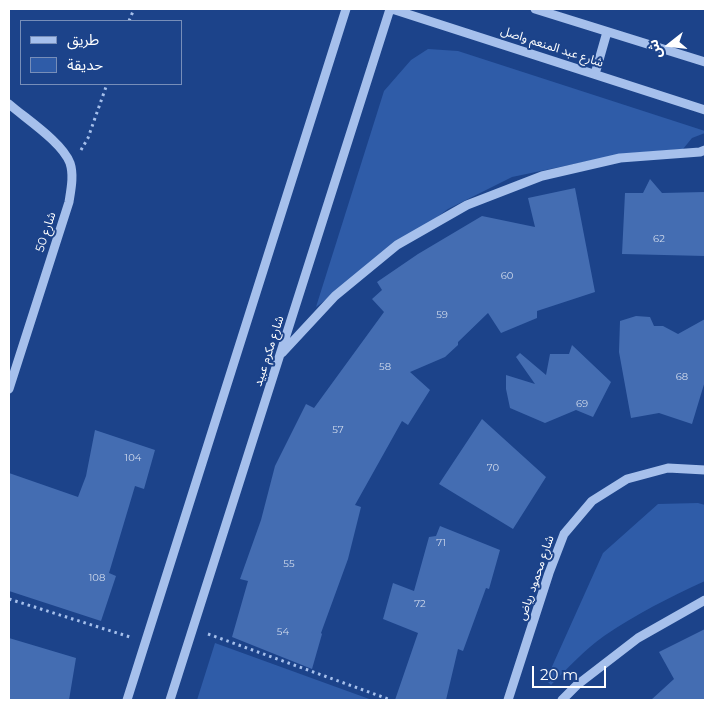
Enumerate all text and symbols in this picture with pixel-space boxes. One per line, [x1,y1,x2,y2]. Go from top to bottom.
legend [20,20,182,85]
north arrow [644,20,694,70]
street label: شارع عبد المنعم واصل [499,24,605,70]
text: طريق [67,30,99,49]
text: ش [643,37,666,61]
text: حديقة [67,55,103,74]
street label: شارع 50 [33,210,59,254]
house number: 62 [653,233,665,245]
house number: 60 [501,270,513,282]
house number: 59 [436,309,448,321]
street label: شارع مكرم عبيد [251,314,287,388]
house number: 58 [379,361,391,373]
house number: 68 [676,371,688,383]
house number: 69 [576,398,588,410]
house number: 57 [332,424,344,436]
house number: 104 [125,452,141,464]
house number: 70 [487,462,499,474]
street label: شارع محمود رياض [515,534,557,622]
house number: 71 [436,537,446,549]
house number: 55 [283,558,295,570]
house number: 108 [89,572,105,584]
house number: 72 [414,598,426,610]
house number: 54 [277,626,289,638]
scale bar [534,656,608,688]
text: 20 m [540,665,578,684]

